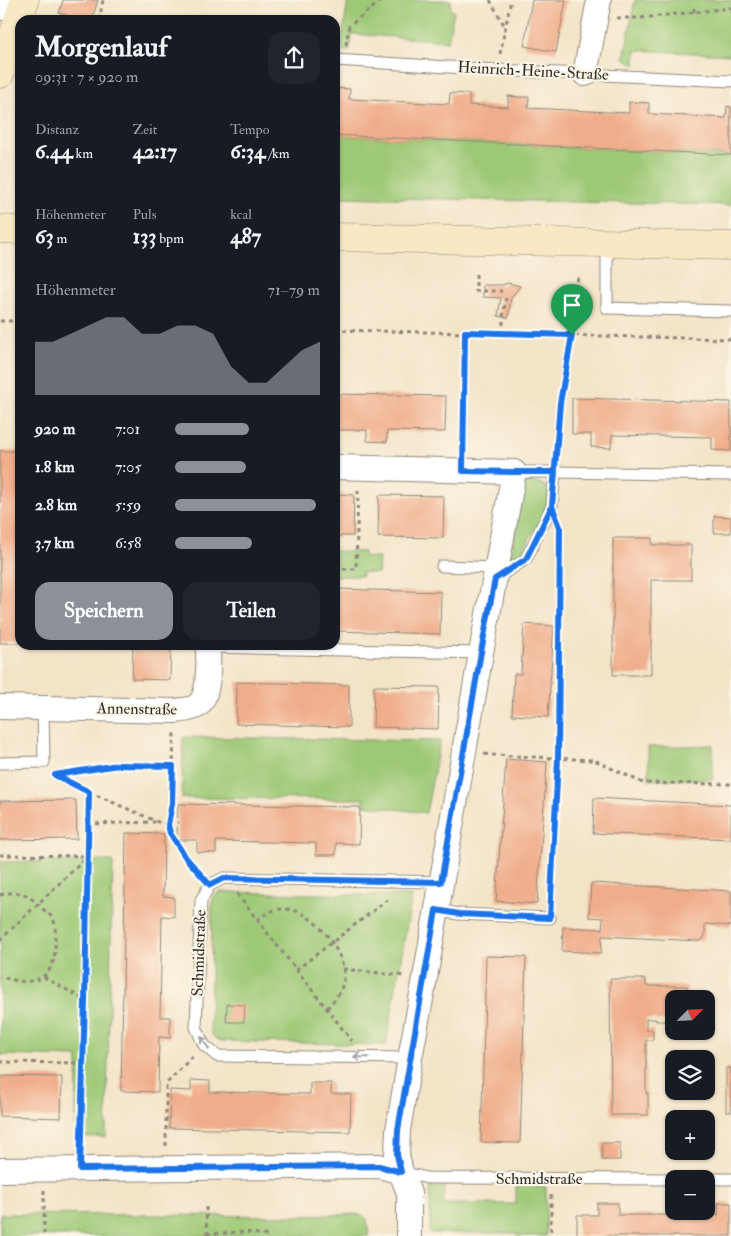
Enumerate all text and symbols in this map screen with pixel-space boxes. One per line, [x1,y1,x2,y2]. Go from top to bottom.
text: Morgenlauf [35,30,168,65]
button: share [268,32,320,84]
street label: Heinrich-Heine-Straße [457,57,609,85]
text: 09:31 · 7 × 920 m [35,67,139,87]
text: Distanz [35,121,79,138]
text: Zeit [133,121,157,138]
text: Tempo [230,121,269,138]
text: 6.44 [35,138,73,165]
text: 42:17 [133,138,177,165]
text: 6:34 [230,138,265,165]
text: km [73,145,93,162]
text: /km [265,145,290,162]
text: Höhenmeter [35,206,106,223]
text: Puls [133,206,156,223]
text: kcal [230,206,252,223]
text: 63 [35,223,54,250]
text: 133 [133,223,156,250]
text: 487 [230,223,261,250]
text: m [54,230,67,247]
text: bpm [156,230,184,247]
text: Höhenmeter [35,280,116,300]
text: 71–79 m [268,280,320,300]
pin [551,284,593,335]
icon: arrive [558,291,586,319]
text: 920 m [35,419,75,439]
text: 7:01 [115,419,140,439]
text: 1.8 km [35,457,75,477]
text: 7:05 [115,457,142,477]
text: 2.8 km [35,495,77,515]
text: 5:59 [115,495,141,515]
text: 3.7 km [35,533,74,553]
text: 6:58 [115,533,142,553]
button: Speichern [35,582,173,640]
button: Teilen [183,582,320,640]
street label: Annenstraße [96,698,178,720]
street label: Schmidstraße [187,909,211,997]
north arrow [665,990,715,1040]
map controls [665,990,715,1220]
one-way arrow [200,1036,210,1050]
button: layers [665,1050,715,1100]
one-way arrow [354,1053,370,1062]
button: + [665,1110,715,1160]
street label: Schmidstraße [496,1169,583,1189]
button: − [665,1170,715,1220]

